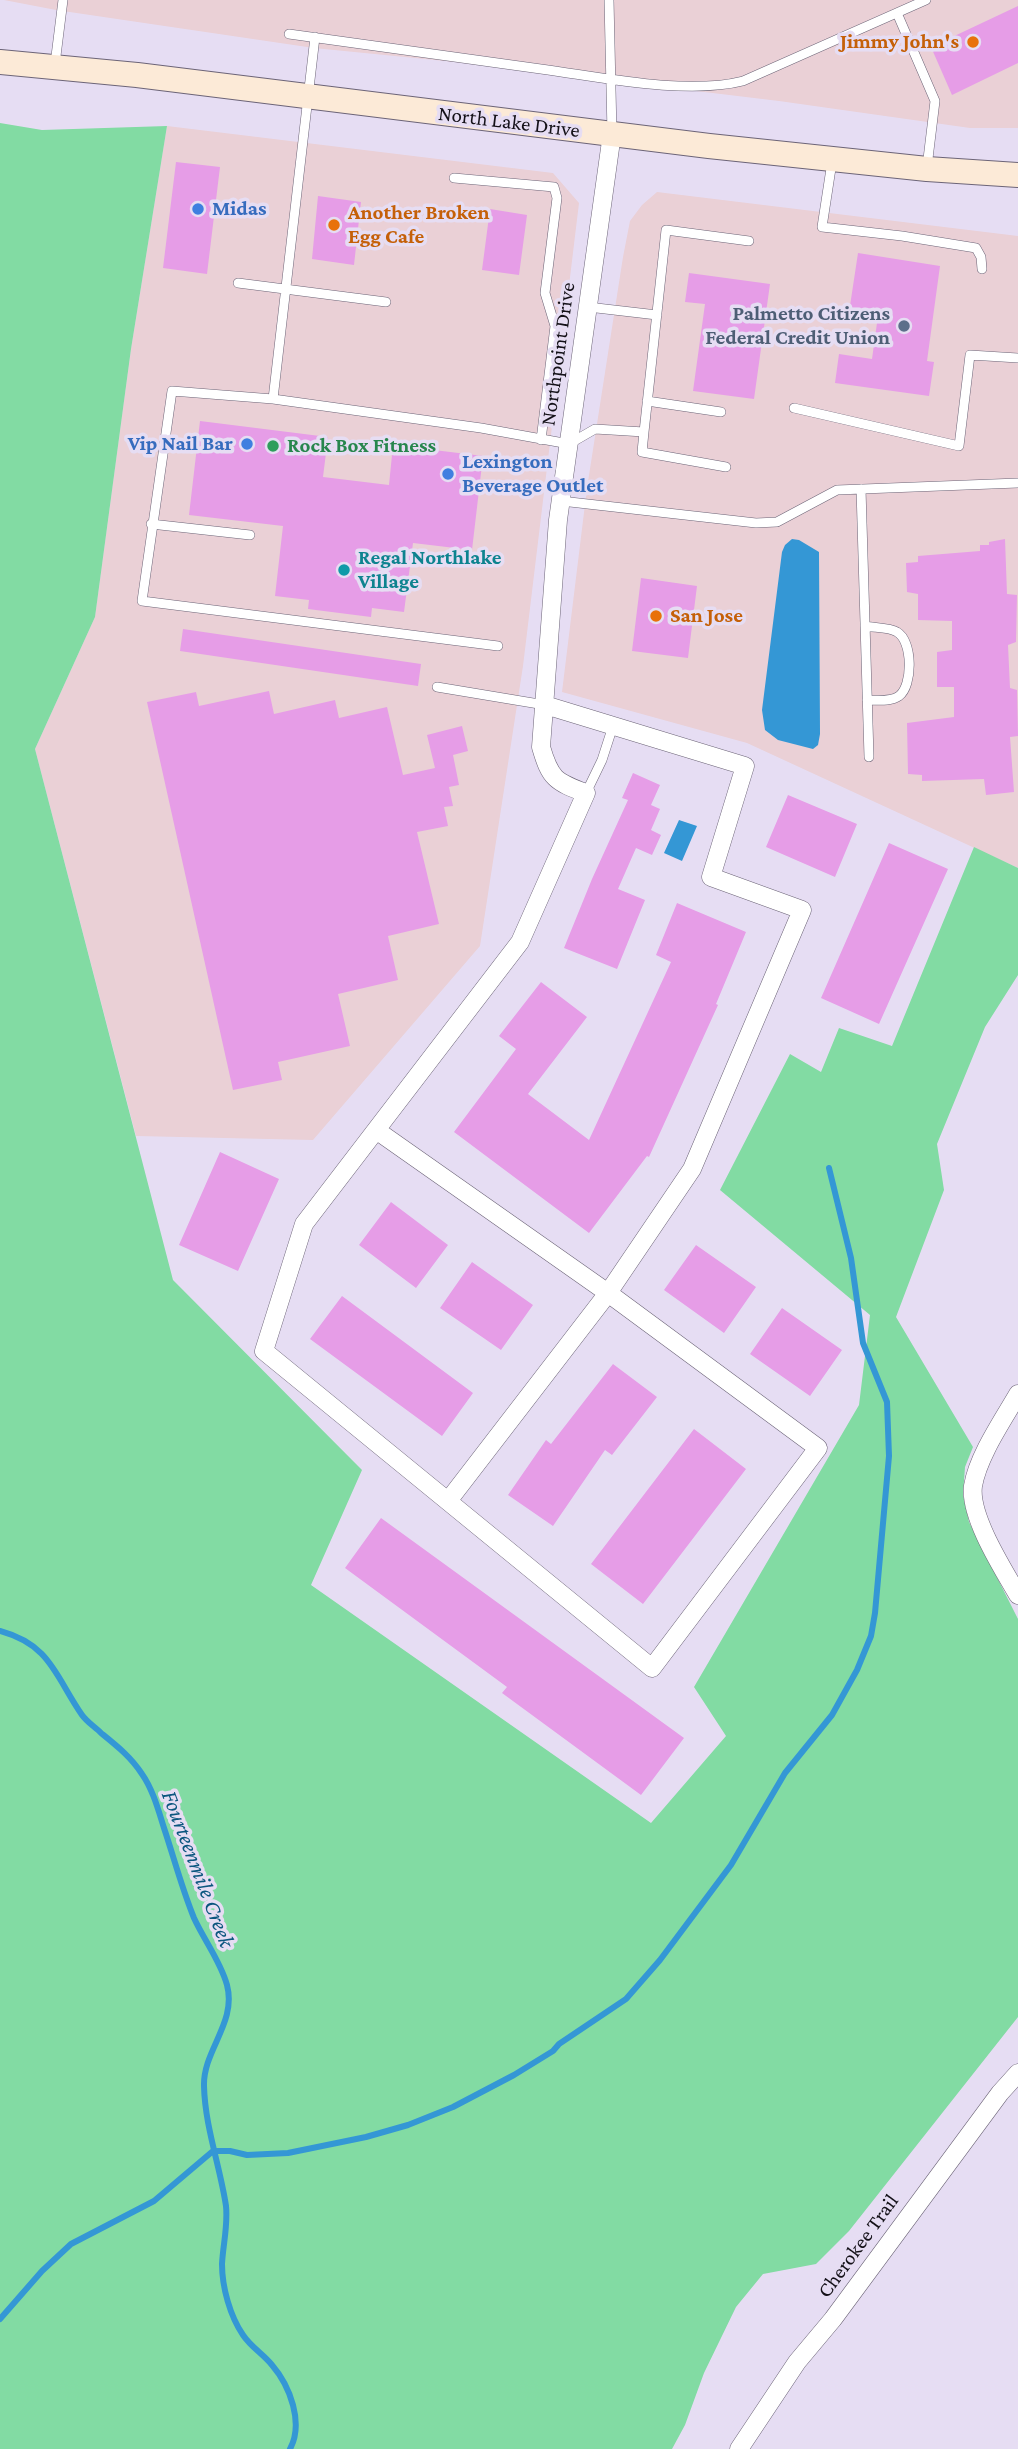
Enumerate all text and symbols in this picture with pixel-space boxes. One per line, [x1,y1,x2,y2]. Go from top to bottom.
place label: Jimmy John's [840,29,959,55]
marker: Jimmy John's [965,34,981,50]
street label: North Lake Drive [437,101,581,143]
place label: Midas [212,196,267,222]
place label: Another Broken Egg Cafe [348,200,489,250]
marker: Midas [190,201,206,217]
marker: Another Broken Egg Cafe [326,217,342,233]
street label: Northpoint Drive [535,281,581,427]
place label: Palmetto Citizens Federal Credit Union [705,301,890,351]
marker: Palmetto Citizens Federal Credit Union [896,318,912,334]
place label: Vip Nail Bar [128,431,233,457]
place label: Rock Box Fitness [287,433,436,459]
marker: Vip Nail Bar [239,436,255,452]
marker: Rock Box Fitness [265,438,281,454]
place label: Lexington Beverage Outlet [462,449,604,499]
marker: Lexington Beverage Outlet [440,466,456,482]
place label: Regal Northlake Village [358,545,501,595]
marker: Regal Northlake Village [336,562,352,578]
place label: San Jose [670,603,743,629]
marker: San Jose [648,608,664,624]
water label: Fourteenmile Creek [155,1786,241,1952]
street label: Cherokee Trail [812,2189,904,2303]

